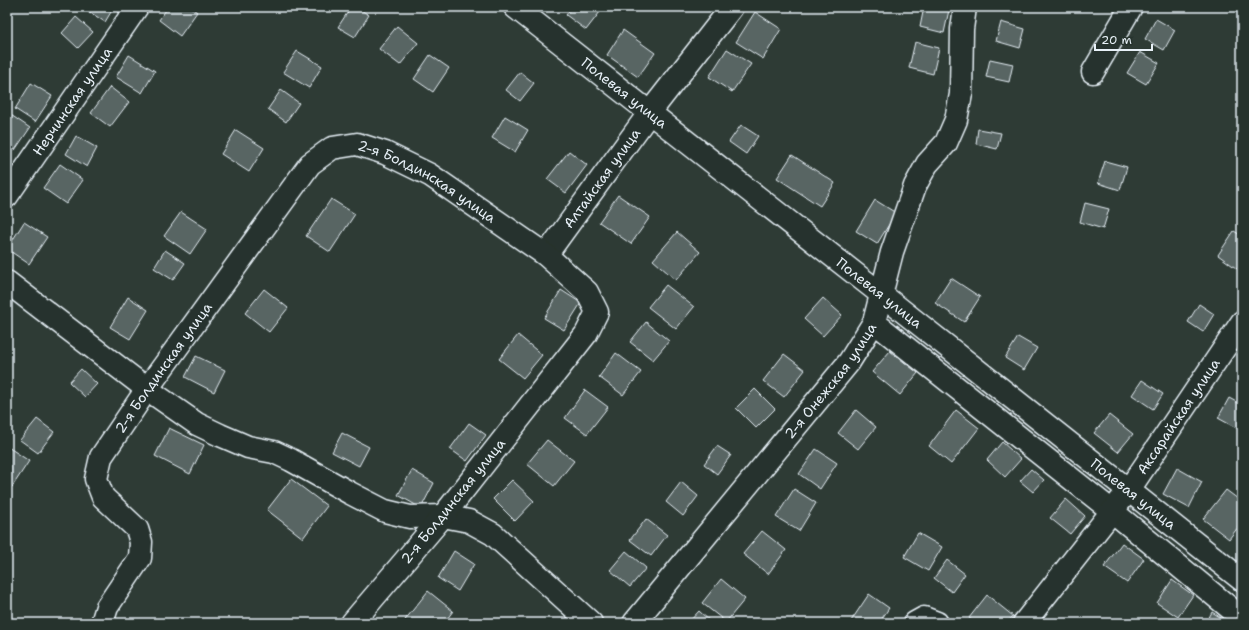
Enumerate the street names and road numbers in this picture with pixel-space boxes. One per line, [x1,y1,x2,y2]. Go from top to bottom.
street label: Нерчинская улица [28,43,116,159]
street label: Полевая улица [578,54,671,132]
street label: Алтайская улица [560,124,644,232]
street label: 2-я Болдинская улица [356,136,500,227]
street label: Полевая улица [833,254,926,332]
street label: 2-я Болдинская улица [111,298,216,436]
street label: 2-я Онежская улица [781,319,880,442]
street label: Аксарайская улица [1133,355,1224,478]
street label: 2-я Болдинская улица [397,434,509,567]
street label: Полевая улица [1087,455,1180,533]

